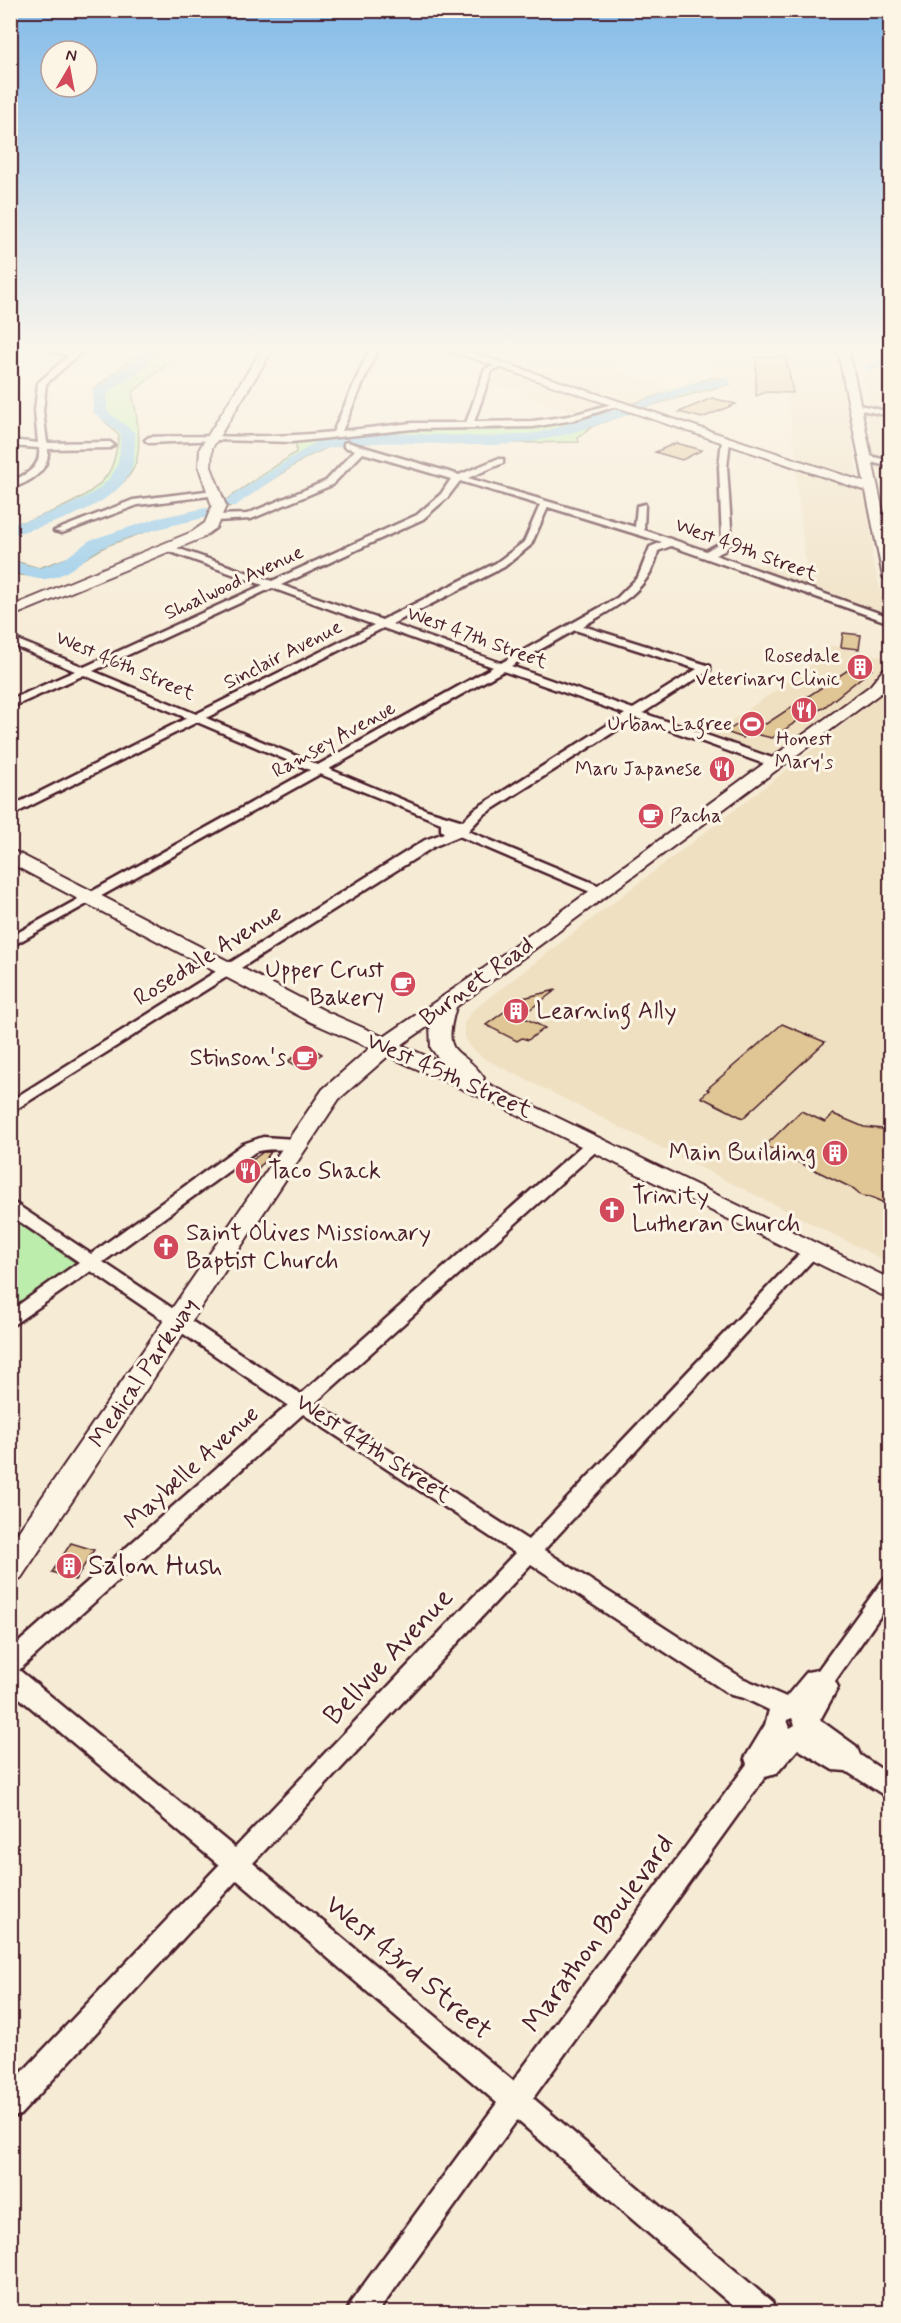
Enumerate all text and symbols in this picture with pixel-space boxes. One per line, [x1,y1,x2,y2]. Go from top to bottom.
north arrow [39,39,99,99]
text: N [64,44,78,67]
street label: West 49th Street [671,512,821,588]
street label: Shoalwood Avenue [160,539,308,627]
street label: West 47th Street [403,600,551,676]
street label: Sinclair Avenue [219,613,347,696]
street label: West 46th Street [51,625,199,708]
place label: Rosedale Veterinary Clinic [695,643,840,693]
building icon: Rosedale Veterinary Clinic [845,652,875,682]
street label: Ramsey Avenue [267,695,401,785]
restaurant icon: Honest Mary's [789,695,819,725]
sports icon: Urban Lagree [737,709,767,739]
place label: Urban Lagree [607,711,732,740]
place label: Honest Mary's [775,726,833,776]
restaurant icon: Maru Japanese [707,754,737,784]
place label: Maru Japanese [575,756,702,783]
cafe icon: Pacha [636,801,666,831]
place label: Pacha [670,803,721,830]
street label: Rosedale Avenue [128,898,288,1014]
street label: Burnet Road [414,930,540,1034]
place label: Upper Crust Bakery [265,955,384,1014]
cafe icon: Upper Crust Bakery [388,969,418,999]
building icon: Learning Ally [501,996,531,1026]
place label: Learning Ally [536,996,676,1030]
street label: West 45th Street [361,1026,537,1126]
place label: Stinson's [190,1043,286,1074]
cafe icon: Stinson's [290,1043,320,1073]
place label: Main Building [669,1138,816,1169]
building icon: Main Building [820,1138,850,1168]
restaurant icon: Taco Shack [233,1156,263,1186]
place label: Taco Shack [268,1156,381,1187]
place label: Trinity Lutheran Church [632,1181,800,1240]
church icon: Trinity Lutheran Church [597,1195,627,1225]
place label: Saint Olives Missionary Baptist Church [186,1218,431,1277]
church icon: Saint Olives Missionary Baptist Church [151,1232,181,1262]
street label: Medical Parkway [82,1292,206,1454]
street label: West 44th Street [289,1387,457,1511]
street label: Maybelle Avenue [118,1399,266,1537]
place label: Salon Hush [88,1548,223,1585]
building icon: Salon Hush [54,1551,84,1581]
street label: Bellvue Avenue [316,1580,462,1734]
street label: Marathon Boulevard [514,1827,684,2041]
street label: West 43rd Street [317,1887,499,2049]

